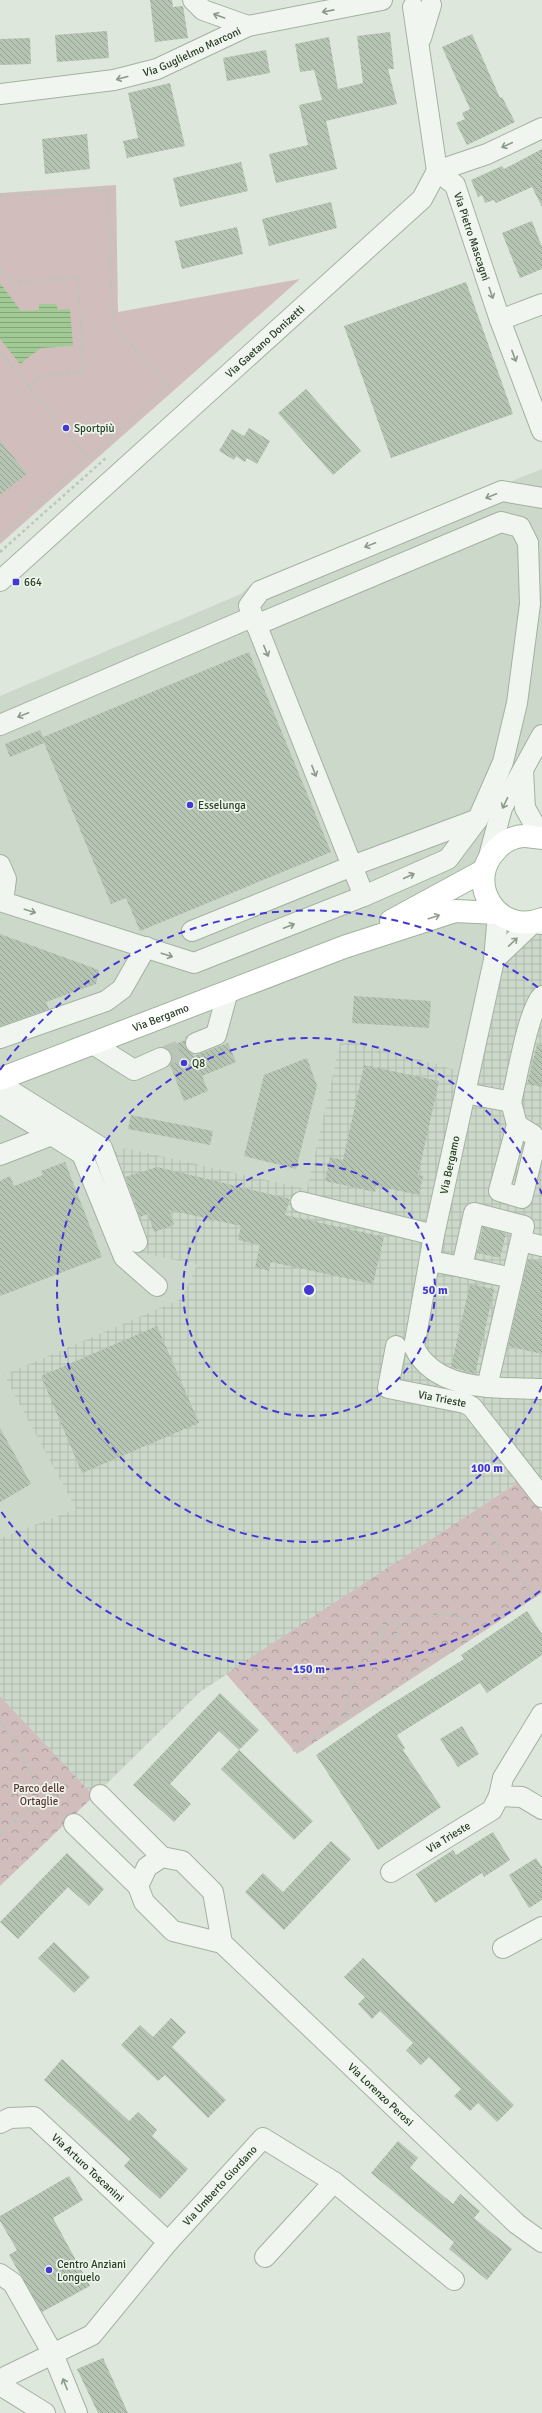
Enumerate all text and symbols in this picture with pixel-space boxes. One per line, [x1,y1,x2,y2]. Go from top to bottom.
one-way arrow [322,7,335,15]
one-way arrow [213,11,225,19]
street label: Via Guglielmo Marconi [141,24,243,79]
one-way arrow [115,75,128,82]
one-way arrow [501,142,513,149]
street label: Via Pietro Mascagni [451,190,493,282]
one-way arrow [488,287,496,299]
street label: Via Gaetano Donizetti [222,302,307,380]
one-way arrow [510,350,518,362]
place label: Sportpiù [74,422,115,435]
marker: Sportpiù [61,423,71,433]
one-way arrow [485,492,497,500]
one-way arrow [365,542,377,549]
place label: 664 [24,576,42,589]
marker: 664 [11,577,21,587]
one-way arrow [263,644,271,656]
one-way arrow [18,712,30,719]
one-way arrow [311,765,319,777]
one-way arrow [501,796,508,808]
place label: Esselunga [198,799,246,812]
marker: Esselunga [185,800,195,810]
one-way arrow [402,872,414,879]
one-way arrow [24,907,36,915]
one-way arrow [428,913,441,920]
one-way arrow [282,921,294,929]
one-way arrow [508,937,518,946]
one-way arrow [161,951,173,959]
street label: Via Bergamo [131,1001,191,1034]
place label: Q8 [192,1057,205,1070]
marker: Q8 [179,1058,189,1068]
street label: Via Bergamo [437,1134,463,1195]
centre of rings [302,1283,316,1297]
text: 50 m [422,1283,448,1298]
street label: Via Trieste [417,1387,468,1410]
text: 100 m [471,1461,503,1476]
text: 150 m [293,1662,325,1677]
park label: Parco delle Ortaglie [13,1782,65,1808]
street label: Via Trieste [424,1819,472,1855]
street label: Via Lorenzo Perosi [345,2060,416,2129]
street label: Via Arturo Toscanini [49,2131,127,2204]
street label: Via Umberto Giordano [180,2143,260,2228]
place label: Centro Anziani Longuelo [57,2258,126,2284]
marker: Centro Anziani Longuelo [44,2265,54,2275]
one-way arrow [60,2378,68,2390]

